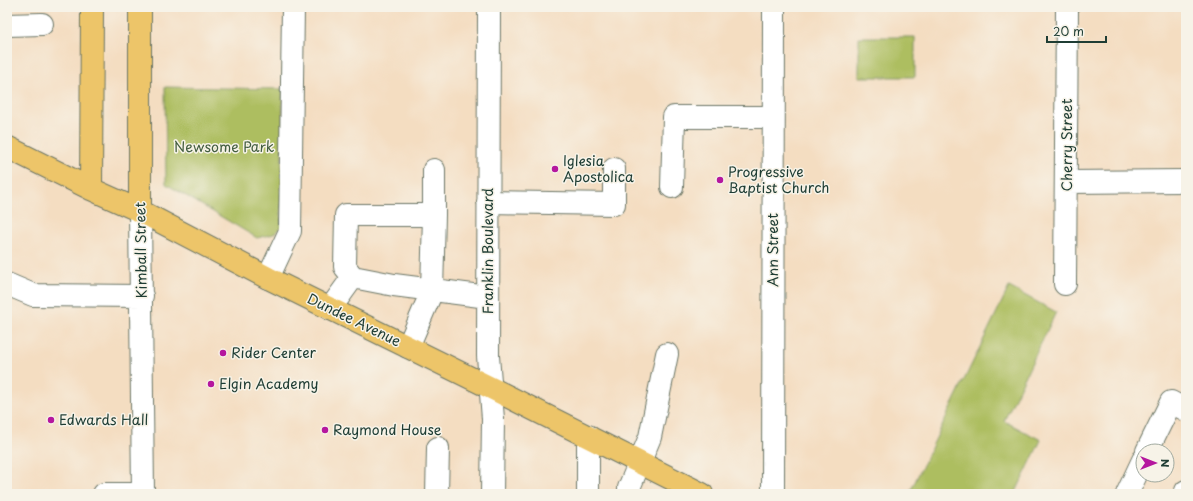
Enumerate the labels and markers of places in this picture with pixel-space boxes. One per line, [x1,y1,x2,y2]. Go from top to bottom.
place label: Iglesia Apostolica [563,150,634,187]
place label: Progressive Baptist Church [728,161,829,198]
marker: Iglesia Apostolica [550,164,560,174]
marker: Progressive Baptist Church [715,175,725,185]
place label: Rider Center [231,342,317,363]
marker: Rider Center [218,348,228,358]
place label: Elgin Academy [219,373,318,394]
marker: Elgin Academy [206,379,216,389]
place label: Edwards Hall [59,409,148,430]
marker: Edwards Hall [46,415,56,425]
place label: Raymond House [333,419,442,440]
marker: Raymond House [320,425,330,435]

